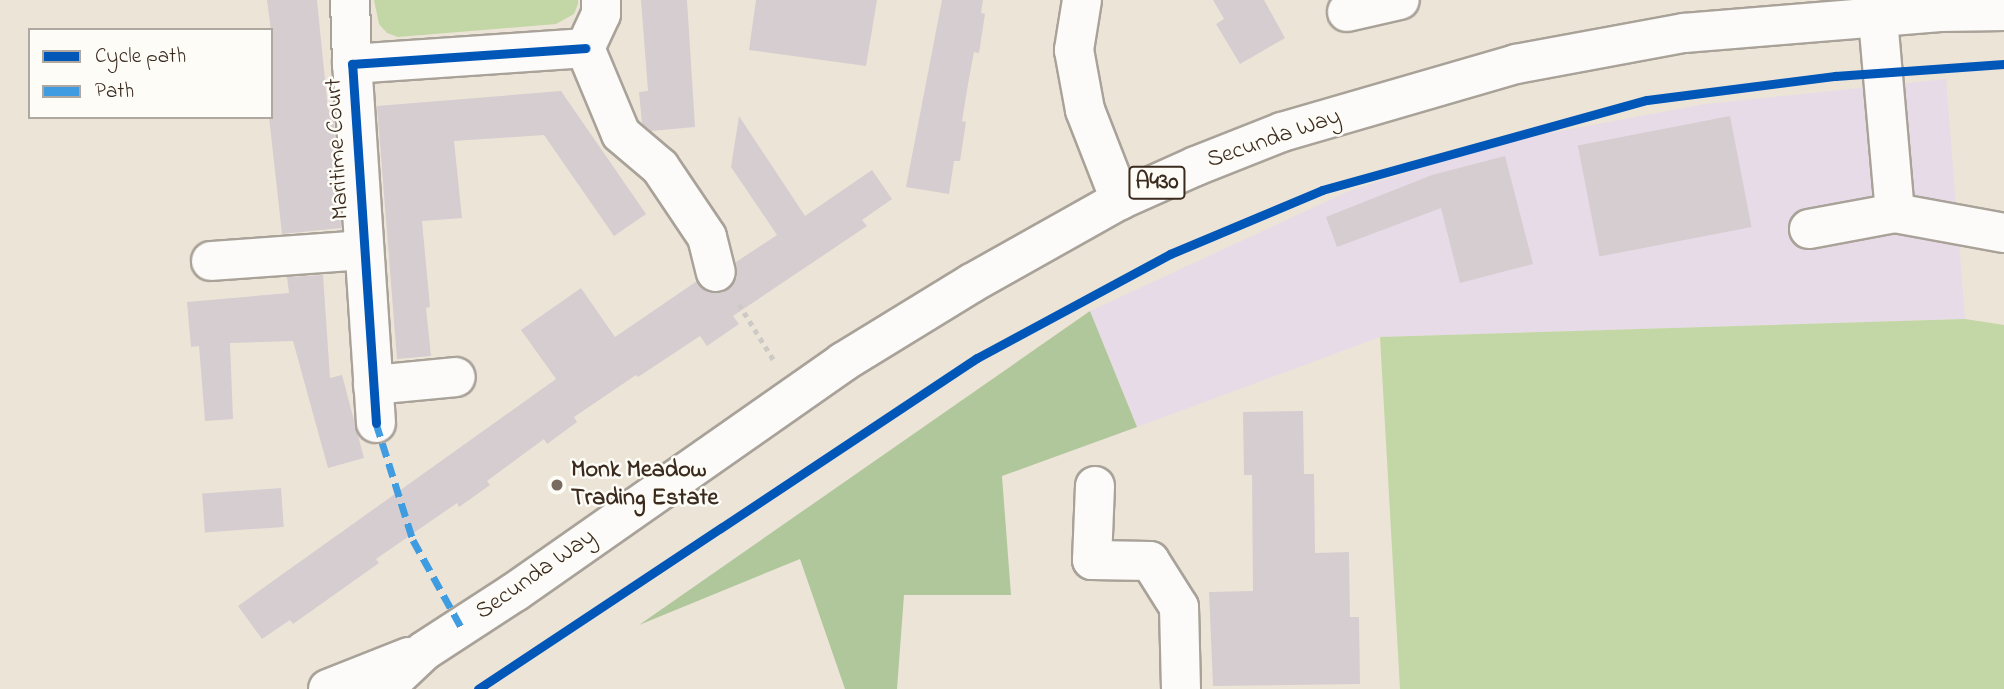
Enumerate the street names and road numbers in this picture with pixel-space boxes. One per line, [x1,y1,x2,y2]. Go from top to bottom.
street label: Maritime Court [320,77,356,221]
street label: Secunda Way [1203,103,1345,175]
road number: A430 [1127,164,1187,202]
street label: Secunda Way [471,523,601,627]

